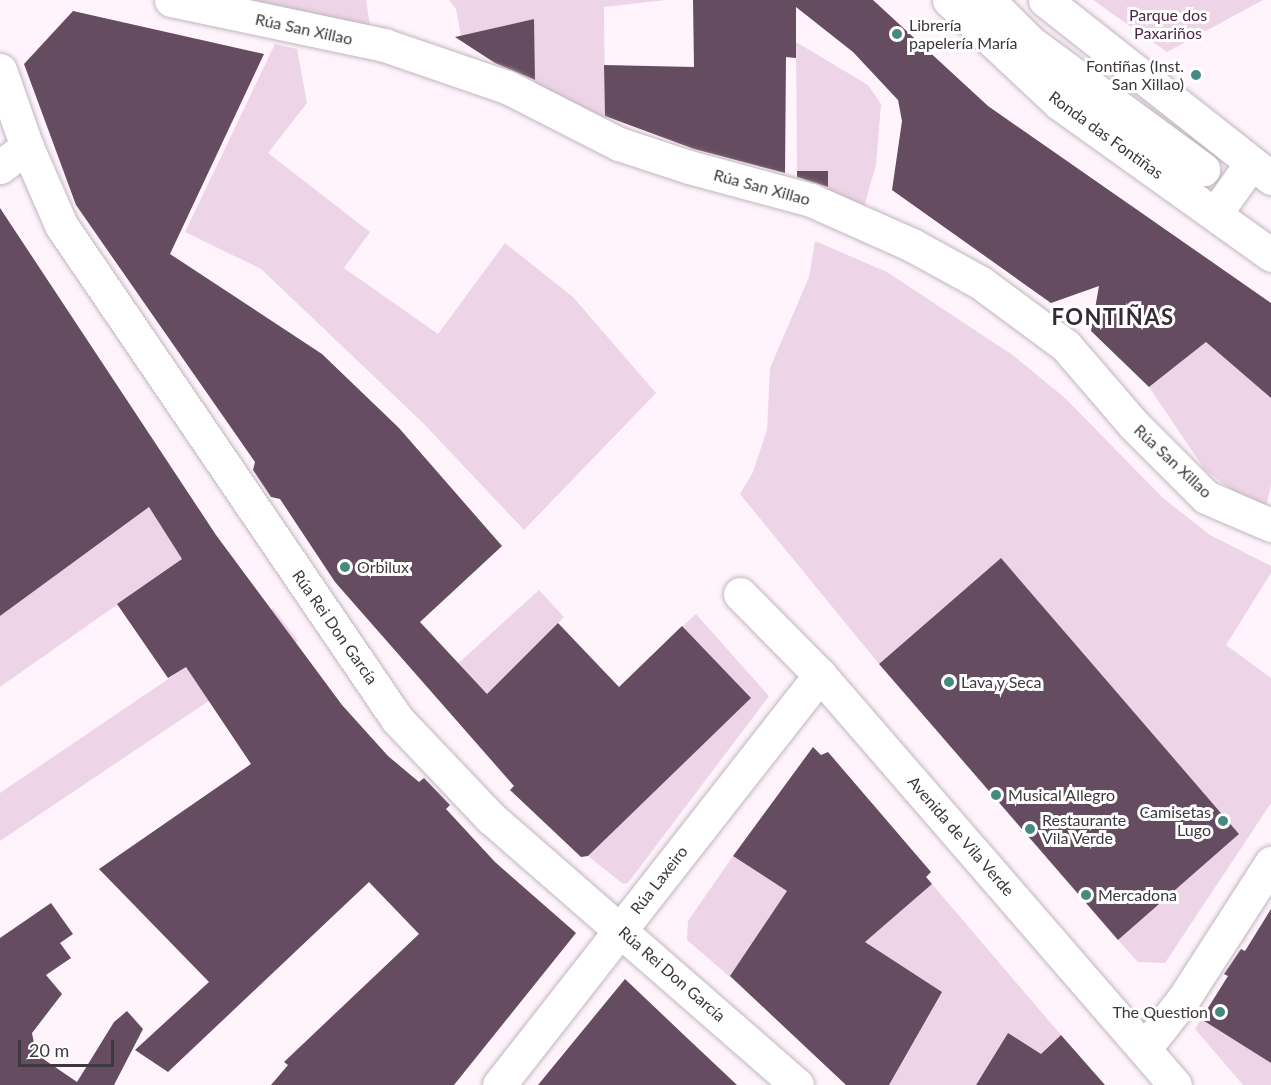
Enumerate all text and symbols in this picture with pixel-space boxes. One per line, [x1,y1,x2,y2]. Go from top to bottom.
park label: Parque dos Paxariños [1129,5,1207,43]
street label: Rúa San Xillao [254,9,354,49]
place label: Librería papelería María [909,15,1017,53]
marker: Librería papelería María [890,27,904,41]
place label: Fontiñas (Inst. San Xillao) [1086,56,1184,94]
marker: Fontiñas (Inst. San Xillao) [1189,68,1203,82]
street label: Ronda das Fontiñas [1045,87,1167,183]
street label: Rúa San Xillao [712,165,812,209]
district label: FONTIÑAS [1051,304,1175,330]
street label: Rúa San Xillao [1130,420,1216,502]
place label: Orbilux [357,557,409,577]
marker: Orbilux [338,560,352,574]
street label: Rúa Rei Don García [288,566,382,688]
place label: Lava y Seca [961,672,1042,692]
marker: Lava y Seca [942,675,956,689]
street label: Avenida de Vila Verde [903,772,1019,900]
place label: Musical Allegro [1008,785,1116,805]
marker: Musical Allegro [989,788,1003,802]
place label: Camisetas Lugo [1139,802,1211,840]
place label: Restaurante Vila Verde [1042,810,1126,848]
marker: Camisetas Lugo [1216,814,1230,828]
marker: Restaurante Vila Verde [1023,822,1037,836]
street label: Rúa Laxeiro [626,842,692,918]
place label: Mercadona [1098,885,1177,905]
marker: Mercadona [1079,888,1093,902]
street label: Rúa Rei Don García [615,922,729,1026]
place label: The Question [1112,1002,1208,1022]
marker: The Question [1213,1005,1227,1019]
scale bar [21,1028,117,1066]
text: 20 m [29,1039,69,1061]

